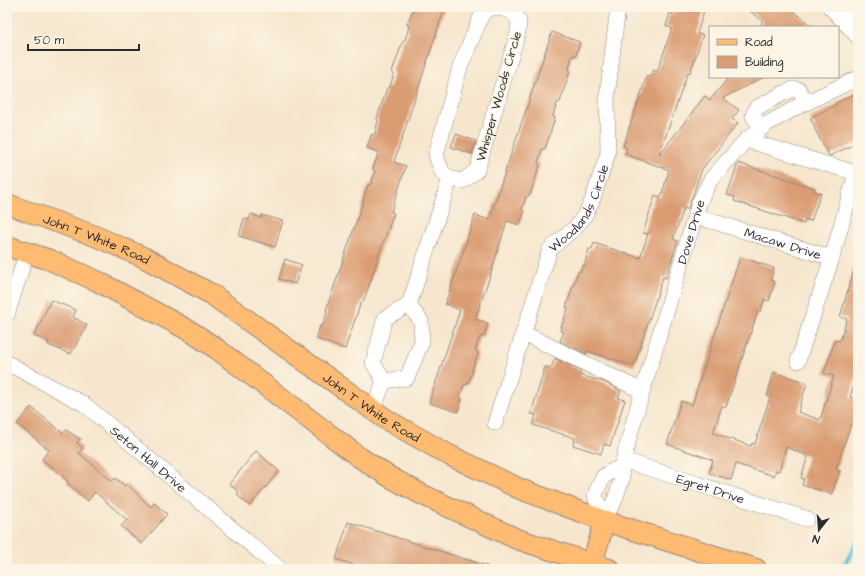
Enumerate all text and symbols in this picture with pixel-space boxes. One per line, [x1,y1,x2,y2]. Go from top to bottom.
scale bar [28,26,139,52]
legend [709,26,839,78]
street label: Whisper Woods Circle [472,29,526,163]
text: 50 m [34,32,65,49]
text: Road [745,34,773,51]
text: Building [745,54,783,72]
street label: Woodlands Circle [545,162,614,257]
street label: Dove Drive [673,198,710,266]
street label: John T White Road [40,210,153,269]
street label: Macaw Drive [742,224,823,264]
street label: John T White Road [319,369,423,447]
street label: Seton Hall Drive [106,422,190,497]
street label: Egret Drive [674,470,747,508]
north arrow [799,510,839,550]
text: N [811,531,822,547]

